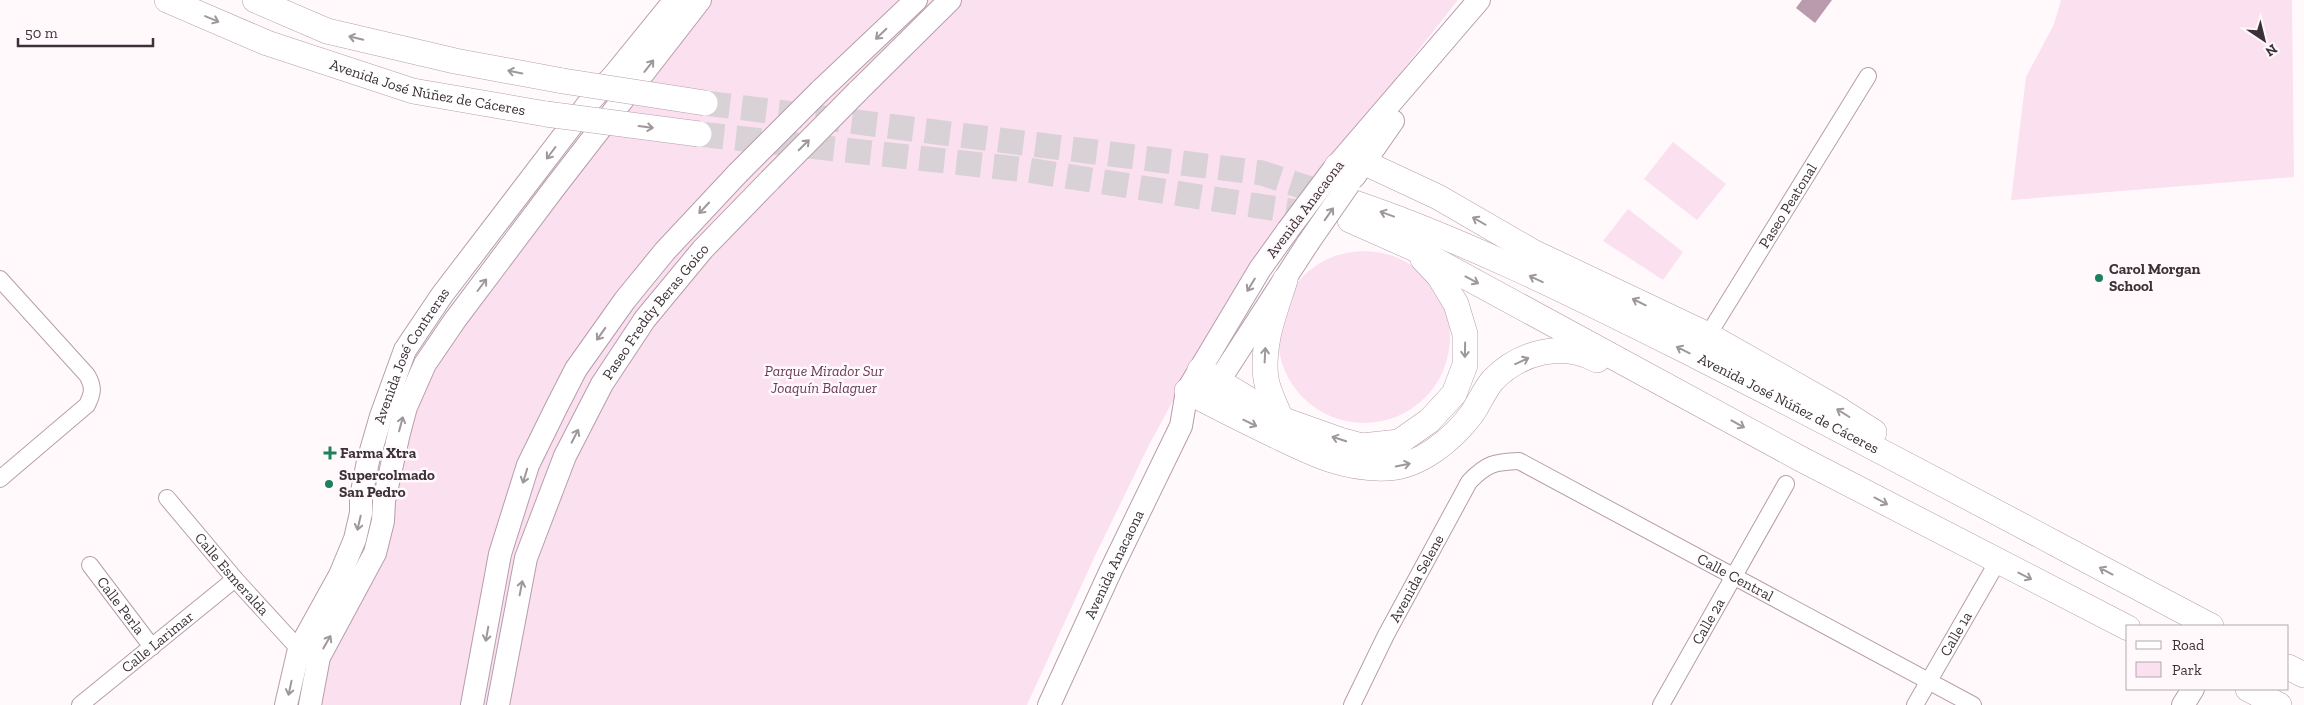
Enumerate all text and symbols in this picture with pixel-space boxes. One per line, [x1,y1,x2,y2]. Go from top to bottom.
scale bar [18,15,152,47]
one-way arrow [204,15,219,25]
north arrow [2239,15,2289,65]
text: 50 m [25,24,58,42]
one-way arrow [875,28,887,41]
one-way arrow [349,33,365,42]
text: N [2262,40,2280,60]
street label: Avenida José Núñez de Cáceres [327,55,527,119]
one-way arrow [643,60,654,73]
one-way arrow [508,67,524,77]
one-way arrow [638,122,654,132]
one-way arrow [798,139,810,152]
one-way arrow [546,146,556,160]
street label: Avenida Anacaona [1262,156,1348,262]
street label: Paseo Peatonal [1755,160,1821,251]
one-way arrow [698,201,710,214]
one-way arrow [1324,207,1334,221]
one-way arrow [1380,209,1396,218]
one-way arrow [1472,215,1486,225]
street label: Paseo Freddy Beras Goico [598,239,713,383]
place label: Carol Morgan School [2109,260,2201,295]
marker: Carol Morgan School [2093,272,2105,284]
one-way arrow [1529,274,1544,284]
one-way arrow [1464,276,1479,285]
one-way arrow [1245,277,1255,291]
one-way arrow [476,279,487,292]
street label: Avenida José Contreras [370,284,453,426]
one-way arrow [1632,297,1647,307]
one-way arrow [596,327,606,341]
one-way arrow [1460,342,1470,358]
one-way arrow [1675,345,1690,355]
one-way arrow [1261,348,1270,364]
street label: Avenida José Núñez de Cáceres [1695,350,1882,458]
one-way arrow [1514,355,1529,365]
park label: Parque Mirador Sur Joaquín Balaguer [764,362,884,397]
one-way arrow [1837,407,1851,417]
one-way arrow [397,417,406,433]
one-way arrow [1242,419,1257,429]
one-way arrow [1730,420,1745,429]
one-way arrow [571,429,581,444]
one-way arrow [1331,434,1347,444]
place label: Farma Xtra [340,444,417,462]
marker: Farma Xtra [324,447,336,459]
one-way arrow [1395,460,1411,470]
place label: Supercolmado San Pedro [339,466,435,501]
one-way arrow [519,468,529,484]
marker: Supercolmado San Pedro [323,478,335,490]
one-way arrow [1873,497,1888,506]
street label: Avenida Anacaona [1081,507,1148,622]
one-way arrow [354,514,363,530]
street label: Calle Esmeralda [191,529,273,619]
street label: Avenida Selene [1386,532,1448,626]
street label: Calle Central [1694,550,1777,605]
one-way arrow [2098,566,2113,576]
one-way arrow [2018,571,2033,581]
street label: Calle Perla [93,573,149,638]
one-way arrow [516,581,526,597]
street label: Calle 2a [1688,595,1729,648]
street label: Calle Larimar [118,607,197,677]
street label: Calle 1a [1936,608,1976,659]
legend [2126,625,2289,690]
one-way arrow [481,626,491,642]
one-way arrow [323,635,333,649]
text: Road [2172,636,2205,654]
text: Park [2172,661,2202,679]
one-way arrow [285,679,294,695]

